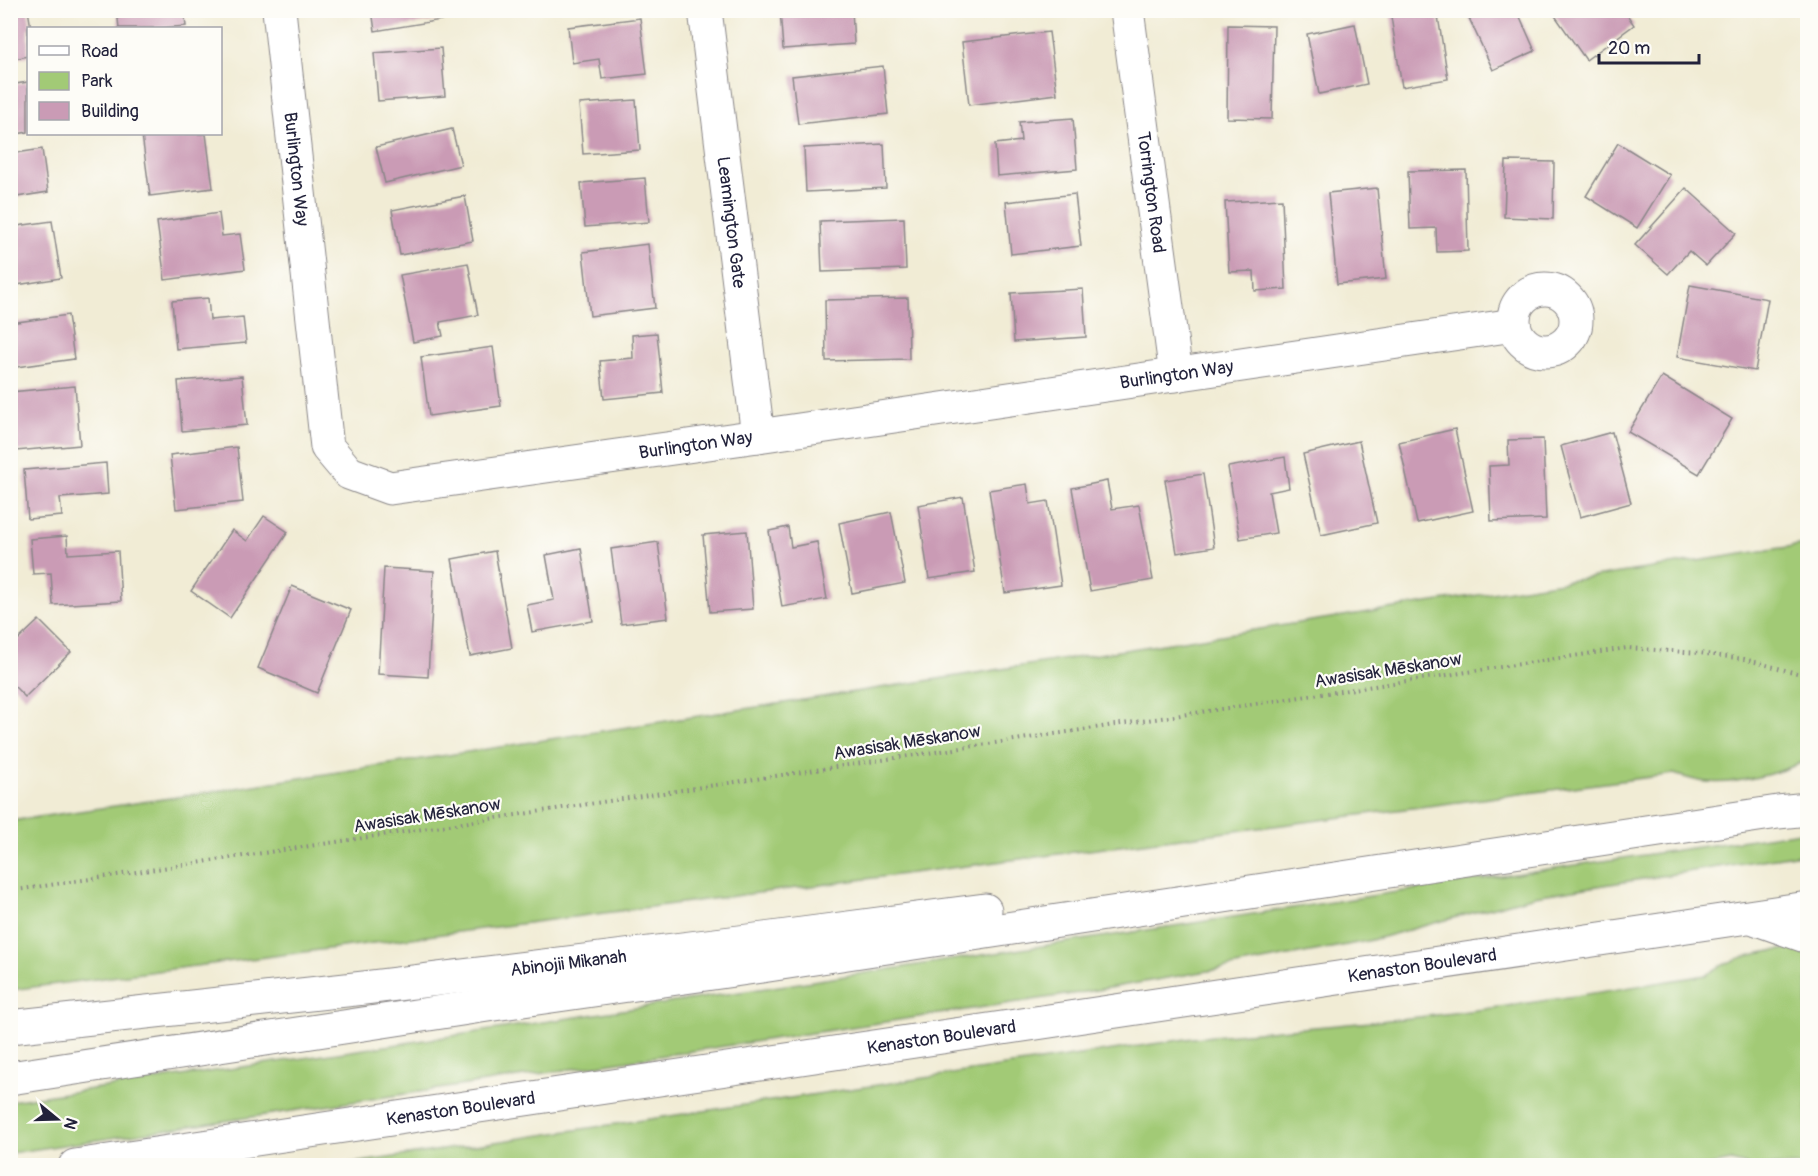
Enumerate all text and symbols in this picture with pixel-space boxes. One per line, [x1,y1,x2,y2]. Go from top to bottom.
legend [27,27,222,135]
scale bar [1599,27,1700,65]
text: 20 m [1608,37,1650,60]
text: Road [81,40,118,63]
text: Park [81,70,113,93]
text: Building [81,100,139,123]
street label: Burlington Way [278,111,314,228]
street label: Torrington Road [1131,130,1171,255]
street label: Leamington Gate [711,155,751,290]
street label: Burlington Way [1118,355,1235,395]
street label: Burlington Way [637,426,754,465]
street label: Awasisak Mēskanow [1313,647,1463,693]
street label: Awasisak Mēskanow [832,719,982,765]
street label: Awasisak Mēskanow [352,792,502,838]
street label: Kenaston Boulevard [1346,943,1498,988]
street label: Abinojii Mikanah [509,945,628,982]
street label: Kenaston Boulevard [865,1015,1018,1060]
street label: Kenaston Boulevard [385,1087,537,1132]
north arrow [27,1089,87,1149]
text: N [59,1115,81,1132]

